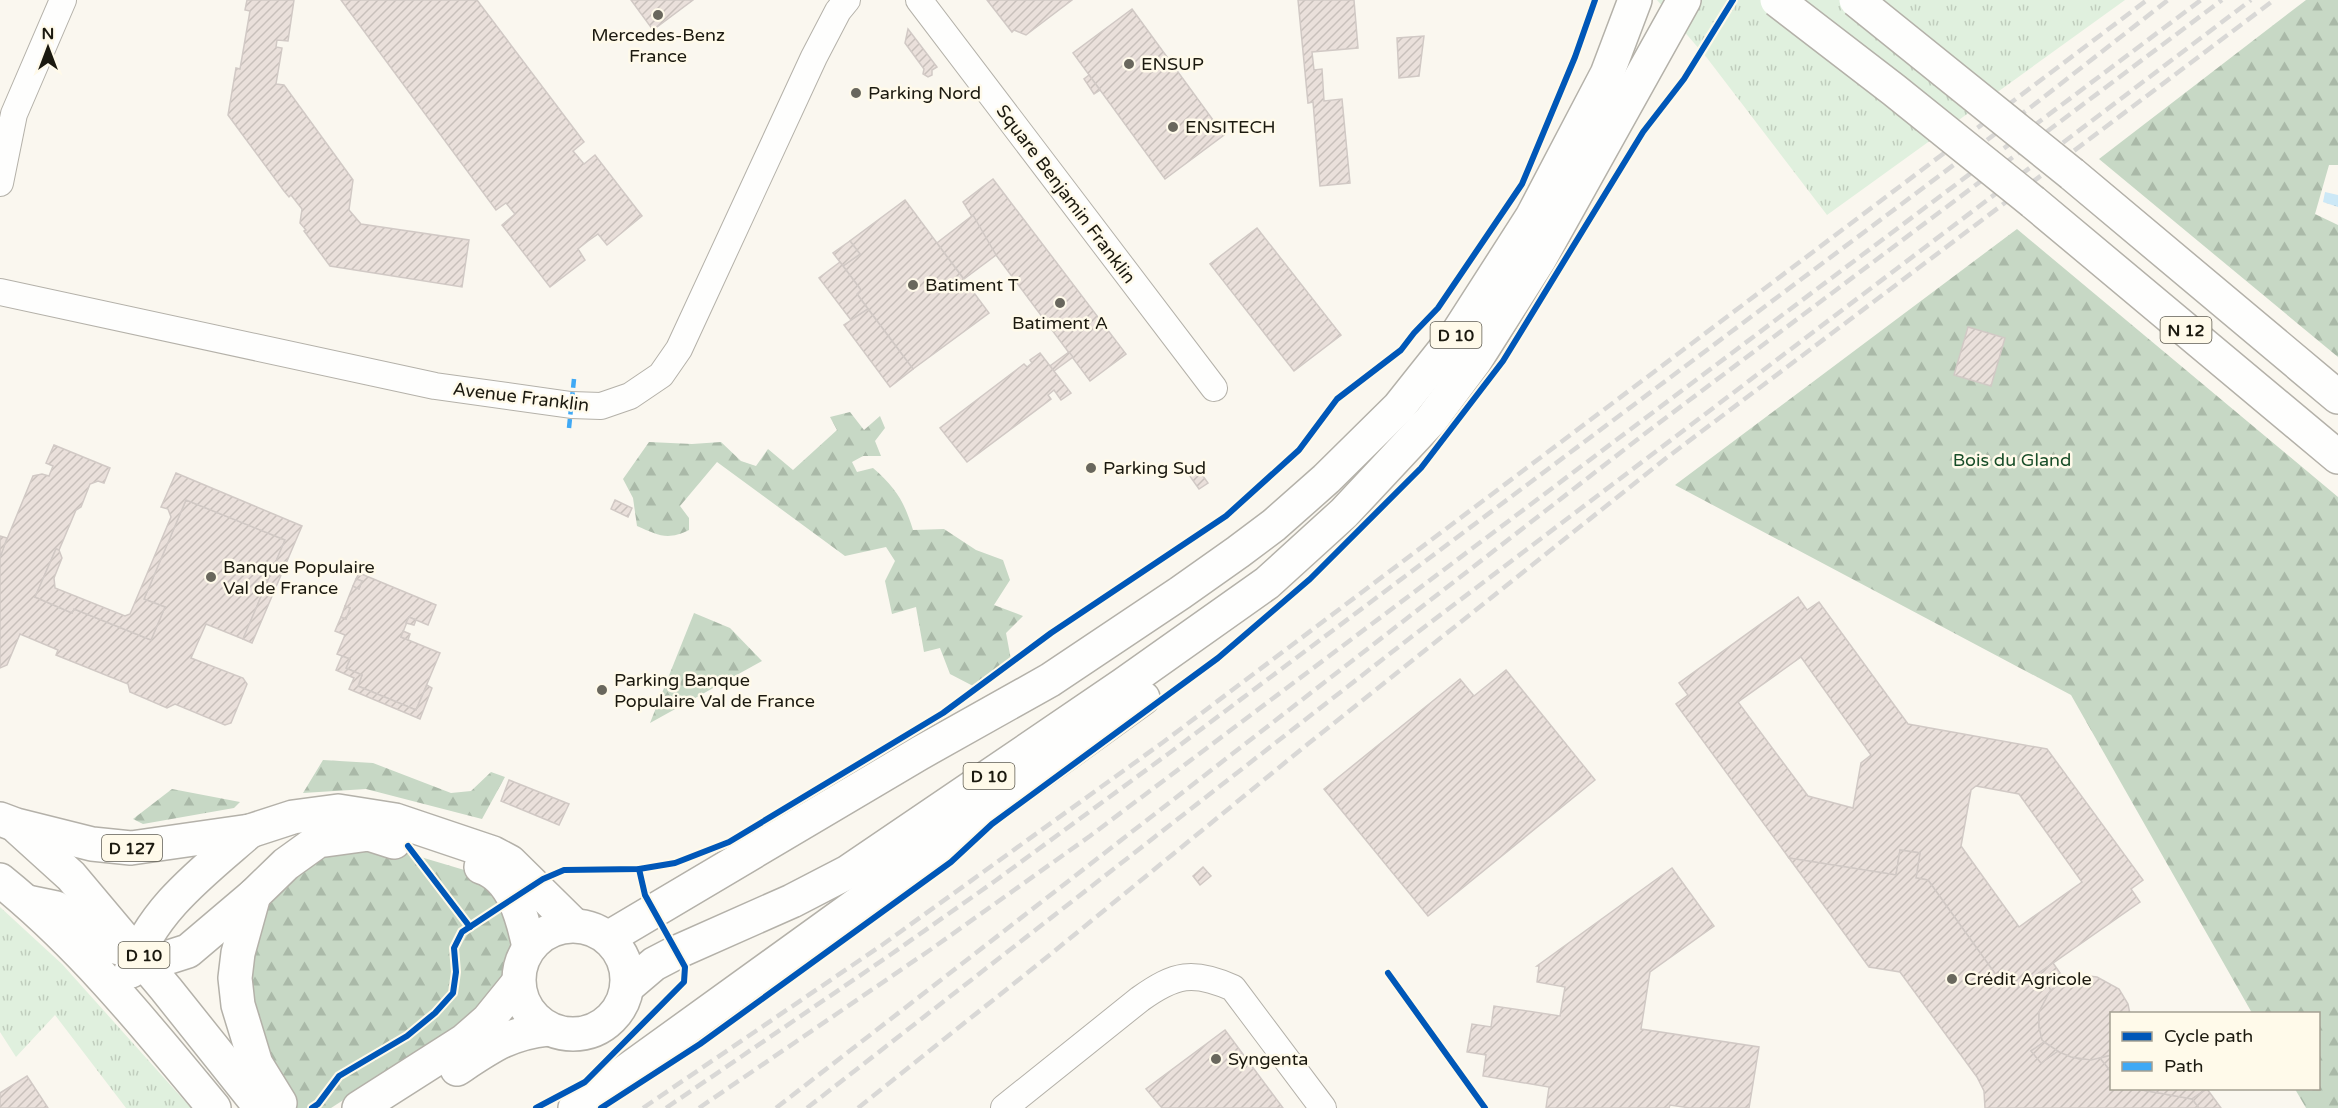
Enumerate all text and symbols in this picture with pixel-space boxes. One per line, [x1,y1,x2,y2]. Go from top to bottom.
marker: Mercedes-Benz France [651,8,665,22]
north arrow [18,18,78,78]
text: N [42,24,54,44]
place label: Mercedes-Benz France [591,24,725,67]
place label: ENSUP [1141,53,1204,75]
marker: ENSUP [1122,57,1136,71]
place label: Parking Nord [868,82,981,104]
marker: Parking Nord [849,86,863,100]
street label: Square Benjamin Franklin [992,100,1140,288]
place label: ENSITECH [1185,116,1276,138]
marker: ENSITECH [1166,120,1180,134]
place label: Batiment T [925,274,1019,296]
marker: Batiment T [906,278,920,292]
marker: Batiment A [1053,296,1067,310]
place label: Batiment A [1012,312,1108,334]
road number: N 12 [2160,317,2212,343]
road number: D 10 [1430,322,1482,348]
street label: Avenue Franklin [452,378,590,416]
park label: Bois du Gland [1953,449,2071,471]
place label: Parking Sud [1103,457,1206,479]
marker: Parking Sud [1084,461,1098,475]
place label: Banque Populaire Val de France [223,556,375,599]
marker: Banque Populaire Val de France [204,570,218,584]
place label: Parking Banque Populaire Val de France [614,669,815,712]
marker: Parking Banque Populaire Val de France [595,683,609,697]
road number: D 10 [964,763,1014,789]
road number: D 127 [102,835,162,861]
road number: D 10 [118,942,170,968]
place label: Crédit Agricole [1964,968,2092,990]
marker: Crédit Agricole [1945,972,1959,986]
legend [2110,1012,2320,1090]
text: Cycle path [2164,1025,2253,1047]
place label: Syngenta [1228,1048,1308,1070]
marker: Syngenta [1209,1052,1223,1066]
text: Path [2164,1055,2203,1077]

